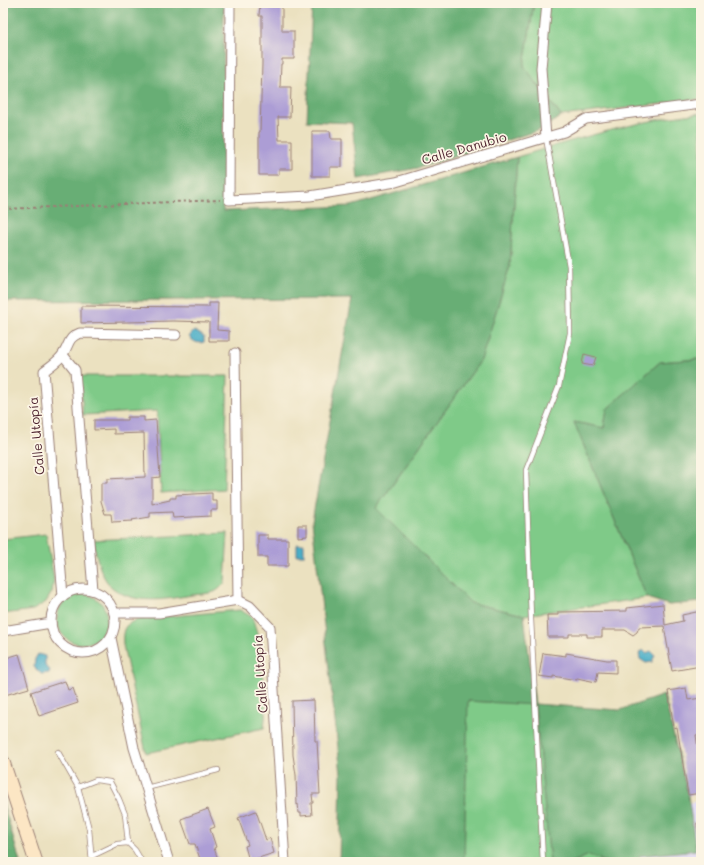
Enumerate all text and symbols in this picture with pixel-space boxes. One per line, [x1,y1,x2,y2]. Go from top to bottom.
street label: Calle Danubio [419,127,508,168]
street label: Calle Utopía [24,396,47,476]
street label: Calle Utopía [248,634,271,714]

